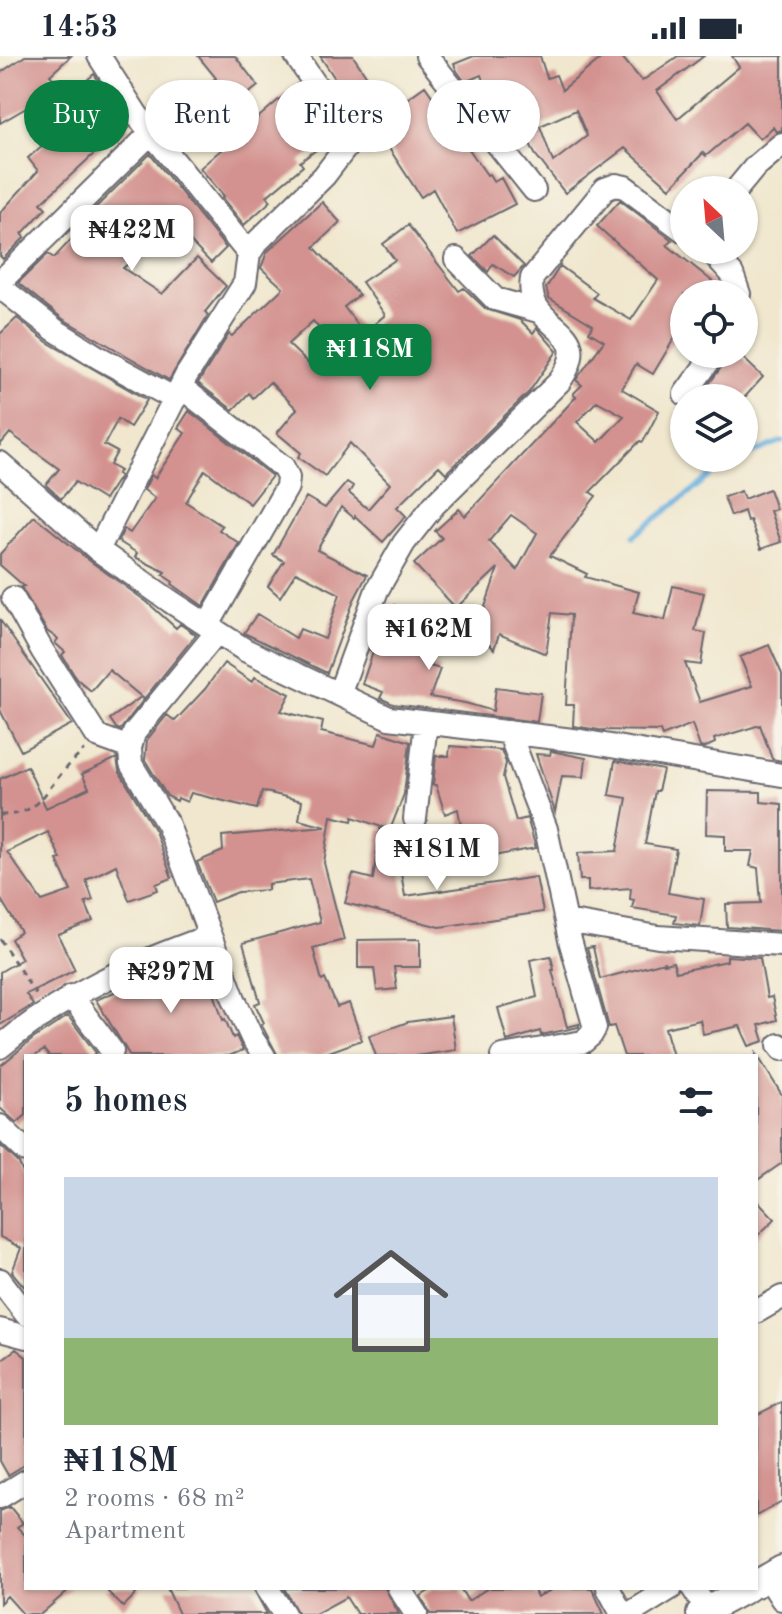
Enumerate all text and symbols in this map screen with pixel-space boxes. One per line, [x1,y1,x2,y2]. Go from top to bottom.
text: 14:53 [40,13,118,43]
chip: Buy [24,80,129,152]
chip: Rent [145,80,259,152]
chip: Filters [275,80,411,152]
chip: New [427,80,540,152]
north arrow [670,176,758,264]
map controls [670,176,758,472]
pin: ₦422M [76,205,188,273]
text: ₦422M [88,218,176,244]
button: locate [670,280,758,368]
pin: ₦118M [314,324,426,392]
text: ₦118M [326,337,414,363]
button: layers [670,384,758,472]
pin: ₦162M [373,604,485,672]
text: ₦162M [385,617,473,643]
pin: ₦181M [381,824,493,892]
text: ₦181M [393,837,481,863]
pin: ₦297M [115,947,227,1015]
text: ₦297M [127,960,215,986]
icon: filters [674,1080,718,1124]
text: 5 homes [64,1085,187,1119]
icon: home [319,1229,463,1373]
text: ₦118M [64,1445,178,1479]
text: 2 rooms · 68 m² [64,1486,245,1512]
text: Apartment [64,1518,186,1544]

